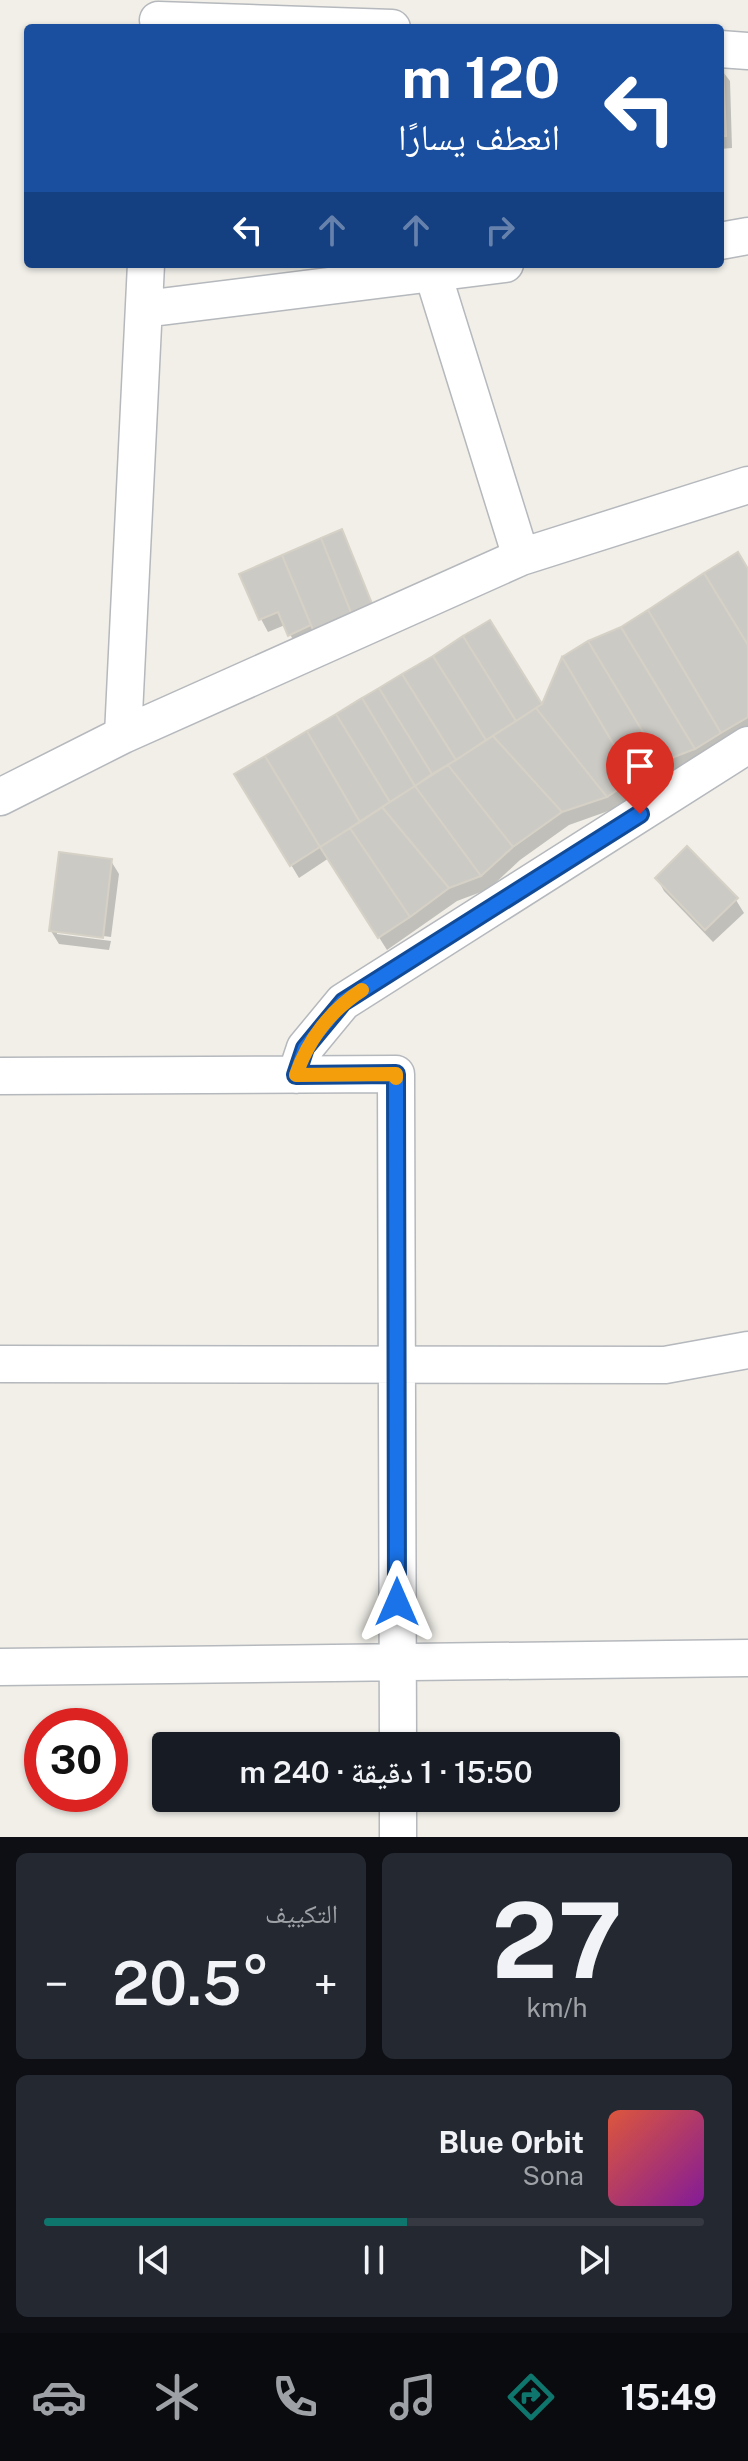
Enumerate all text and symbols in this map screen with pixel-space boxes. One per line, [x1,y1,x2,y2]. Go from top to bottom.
text: 120 m [402,45,560,111]
icon: left [588,56,692,160]
text: انعطف يسارًا [398,116,560,158]
icon: left [226,208,270,252]
icon: ahead [310,208,354,252]
icon: ahead [394,208,438,252]
icon: right [478,208,522,252]
pin [606,732,674,814]
icon: arrive [618,744,662,788]
position arrow [355,1560,439,1644]
speed limit sign: 30 [24,1708,128,1812]
text: 15:50 · 1 دقيقة · 240 m [239,1754,533,1790]
text: 27 [491,1879,623,2001]
text: التكييف [265,1898,338,1929]
text: 20.5° [112,1948,270,2019]
text: − [44,1958,68,2010]
text: + [314,1958,338,2010]
text: km/h [526,1992,588,2023]
text: Blue Orbit [438,2124,584,2160]
text: Sona [523,2160,584,2191]
icon: previous [132,2238,176,2282]
icon: pause [352,2238,396,2282]
icon: next [572,2238,616,2282]
icon: car [31,2369,87,2425]
icon: climate [149,2369,205,2425]
icon: phone [267,2369,323,2425]
icon: music [385,2369,441,2425]
icon: directions [503,2369,559,2425]
text: 15:49 [620,2376,717,2418]

